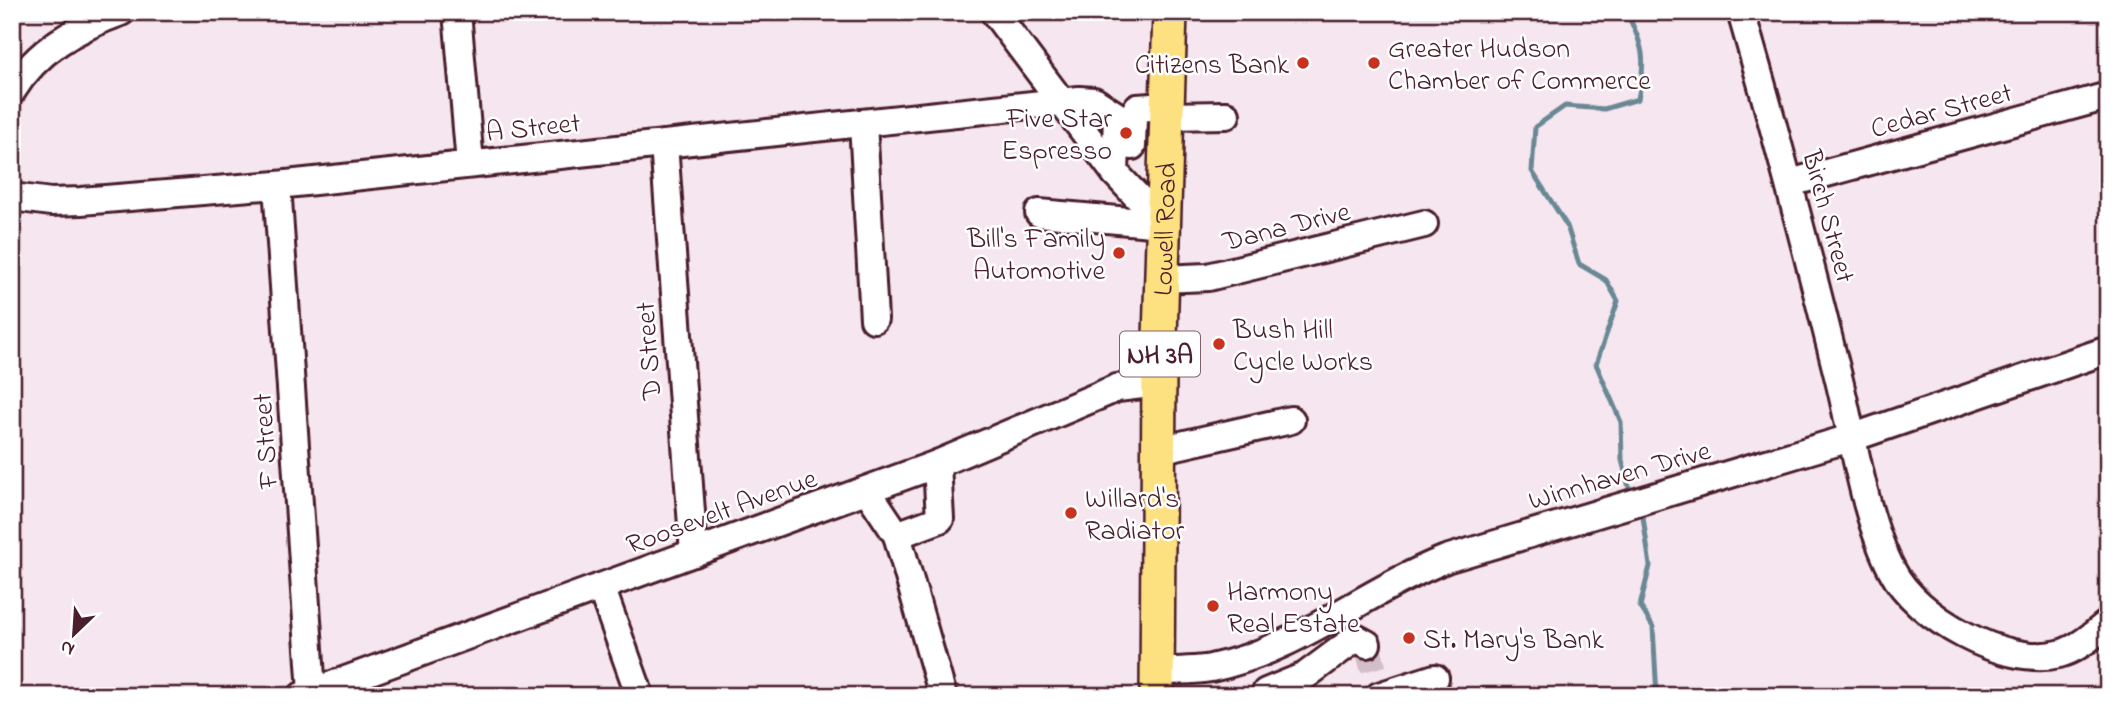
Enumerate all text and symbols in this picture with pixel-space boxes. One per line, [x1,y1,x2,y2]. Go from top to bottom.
place label: Greater Hudson Chamber of Commerce [1388,30,1651,103]
place label: Citizens Bank [1135,46,1290,87]
marker: Citizens Bank [1295,55,1311,71]
marker: Greater Hudson Chamber of Commerce [1366,55,1382,71]
street label: Cedar Street [1867,74,2017,151]
place label: Five Star Espresso [1001,100,1112,173]
street label: A Street [484,104,583,155]
marker: Five Star Espresso [1118,125,1134,141]
street label: Birch Street [1789,145,1864,288]
street label: Lowell Road [1144,162,1189,296]
street label: Dana Drive [1218,193,1355,264]
place label: Bill's Family Automotive [966,220,1105,293]
marker: Bill's Family Automotive [1111,245,1127,261]
street label: D Street [627,300,674,402]
place label: Bush Hill Cycle Works [1232,311,1373,384]
road number: NH 3A [1120,332,1200,376]
marker: Bush Hill Cycle Works [1211,336,1227,352]
street label: F Street [244,392,291,491]
street label: Winnhaven Drive [1524,432,1716,523]
street label: Roosevelt Avenue [621,460,824,567]
place label: Willard's Radiator [1085,480,1184,553]
marker: Willard's Radiator [1063,505,1079,521]
place label: Harmony Real Estate [1227,573,1360,646]
marker: Harmony Real Estate [1205,598,1221,614]
north arrow [38,600,108,670]
place label: St. Mary's Bank [1423,621,1604,662]
marker: St. Mary's Bank [1401,630,1417,646]
text: N [56,632,79,662]

